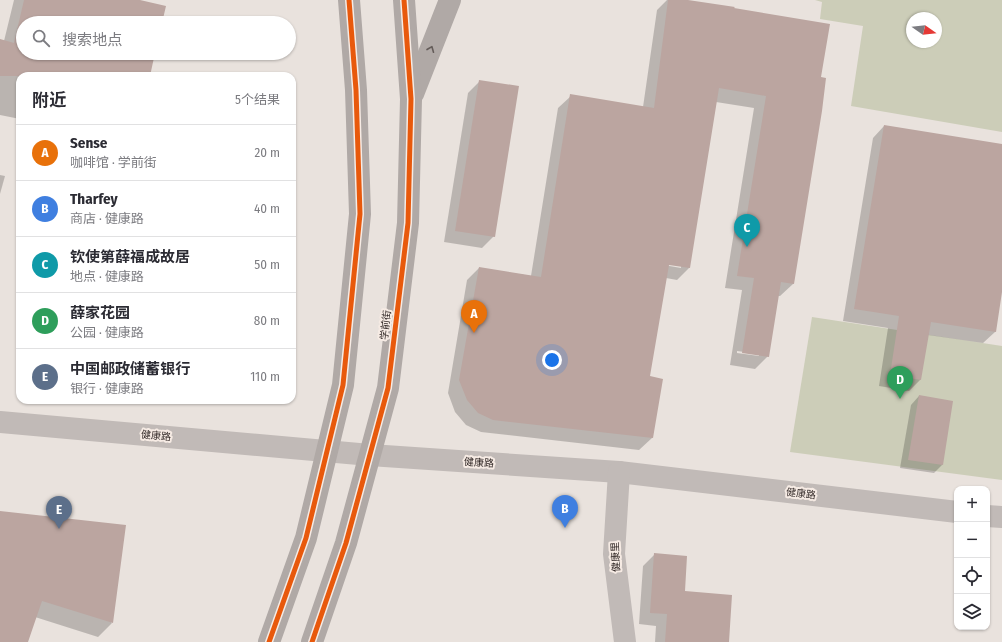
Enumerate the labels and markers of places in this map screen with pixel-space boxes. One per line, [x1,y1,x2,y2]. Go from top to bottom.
pin: C [734,214,760,247]
pin: A [461,300,487,333]
pin: D [887,366,913,399]
pin: B [552,495,578,528]
pin: E [46,496,72,529]

